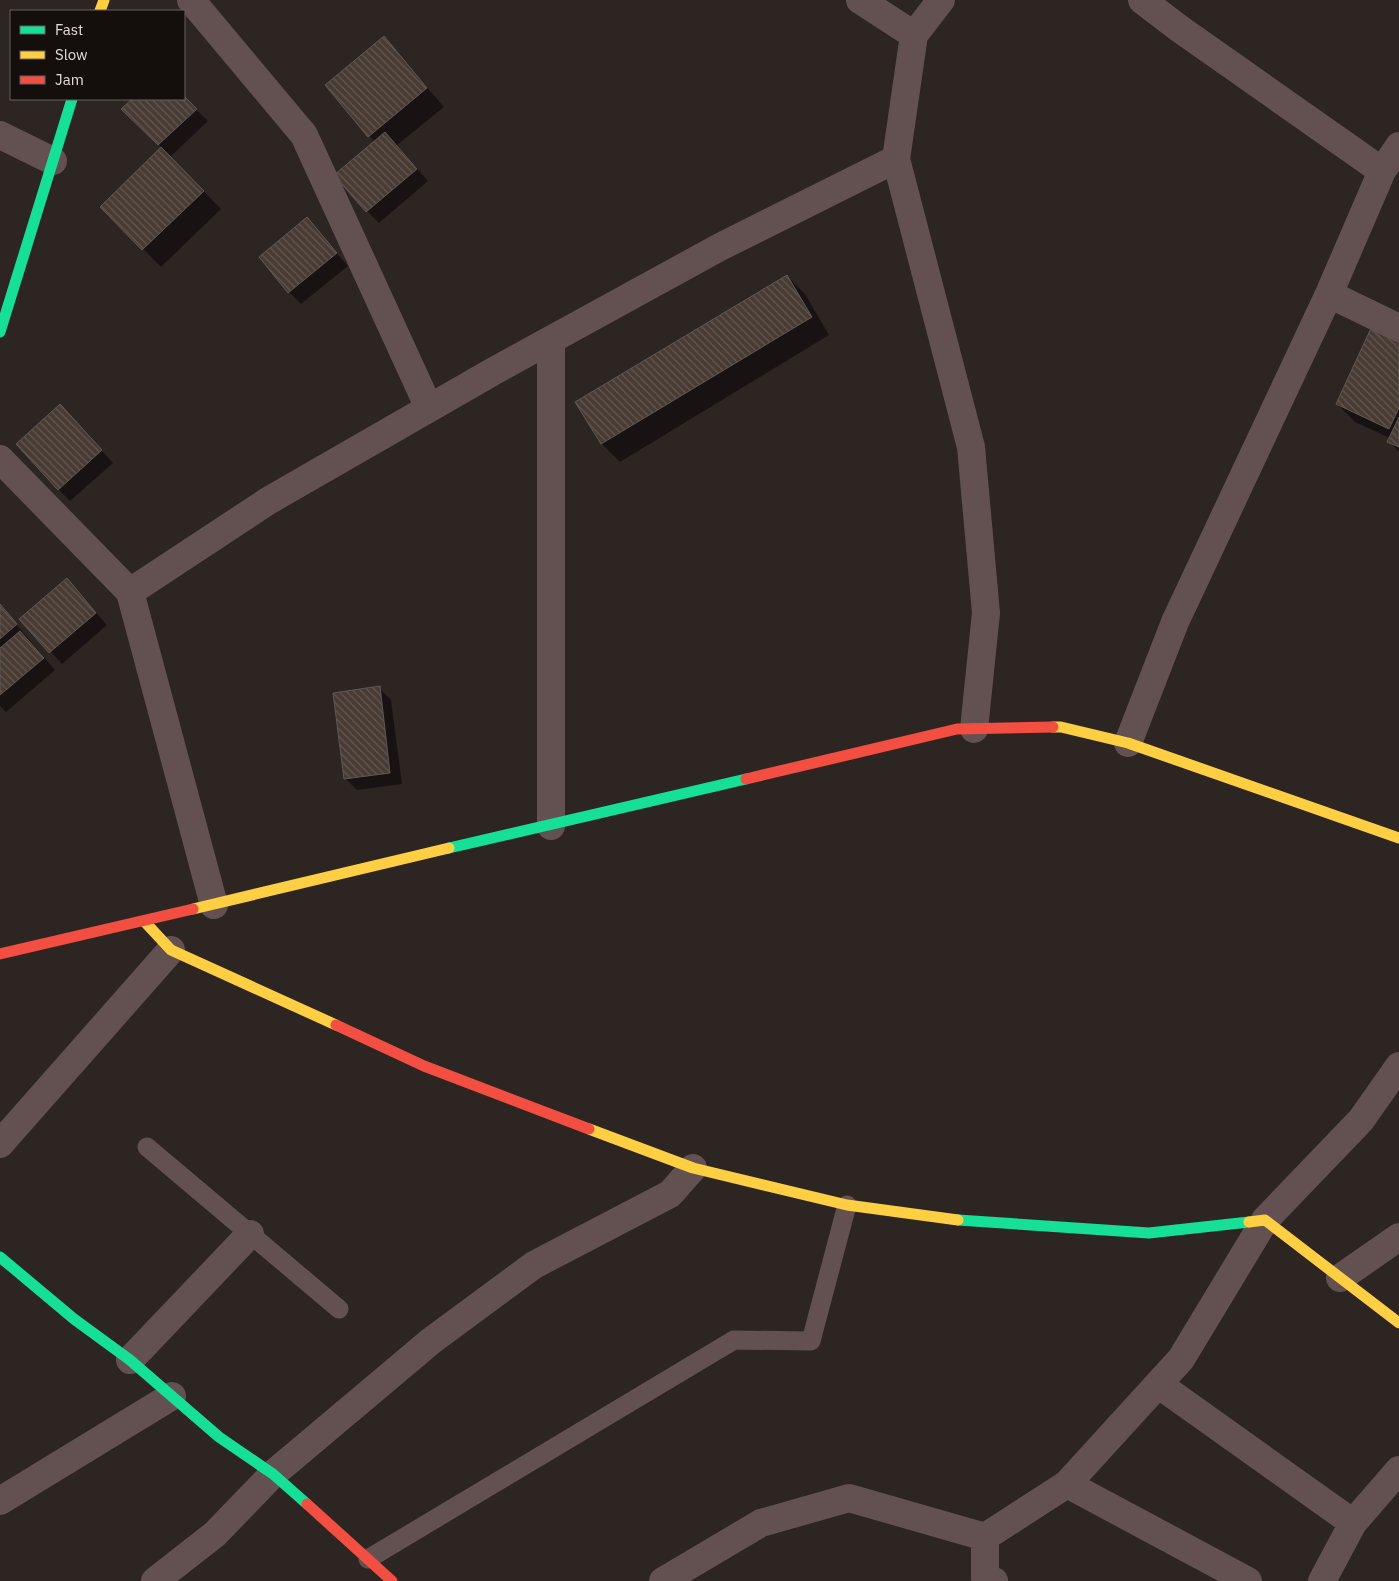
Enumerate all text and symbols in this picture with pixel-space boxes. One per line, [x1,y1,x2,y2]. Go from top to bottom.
legend [10,10,185,100]
text: Fast [55,20,83,39]
text: Slow [55,45,88,64]
text: Jam [55,70,84,89]

